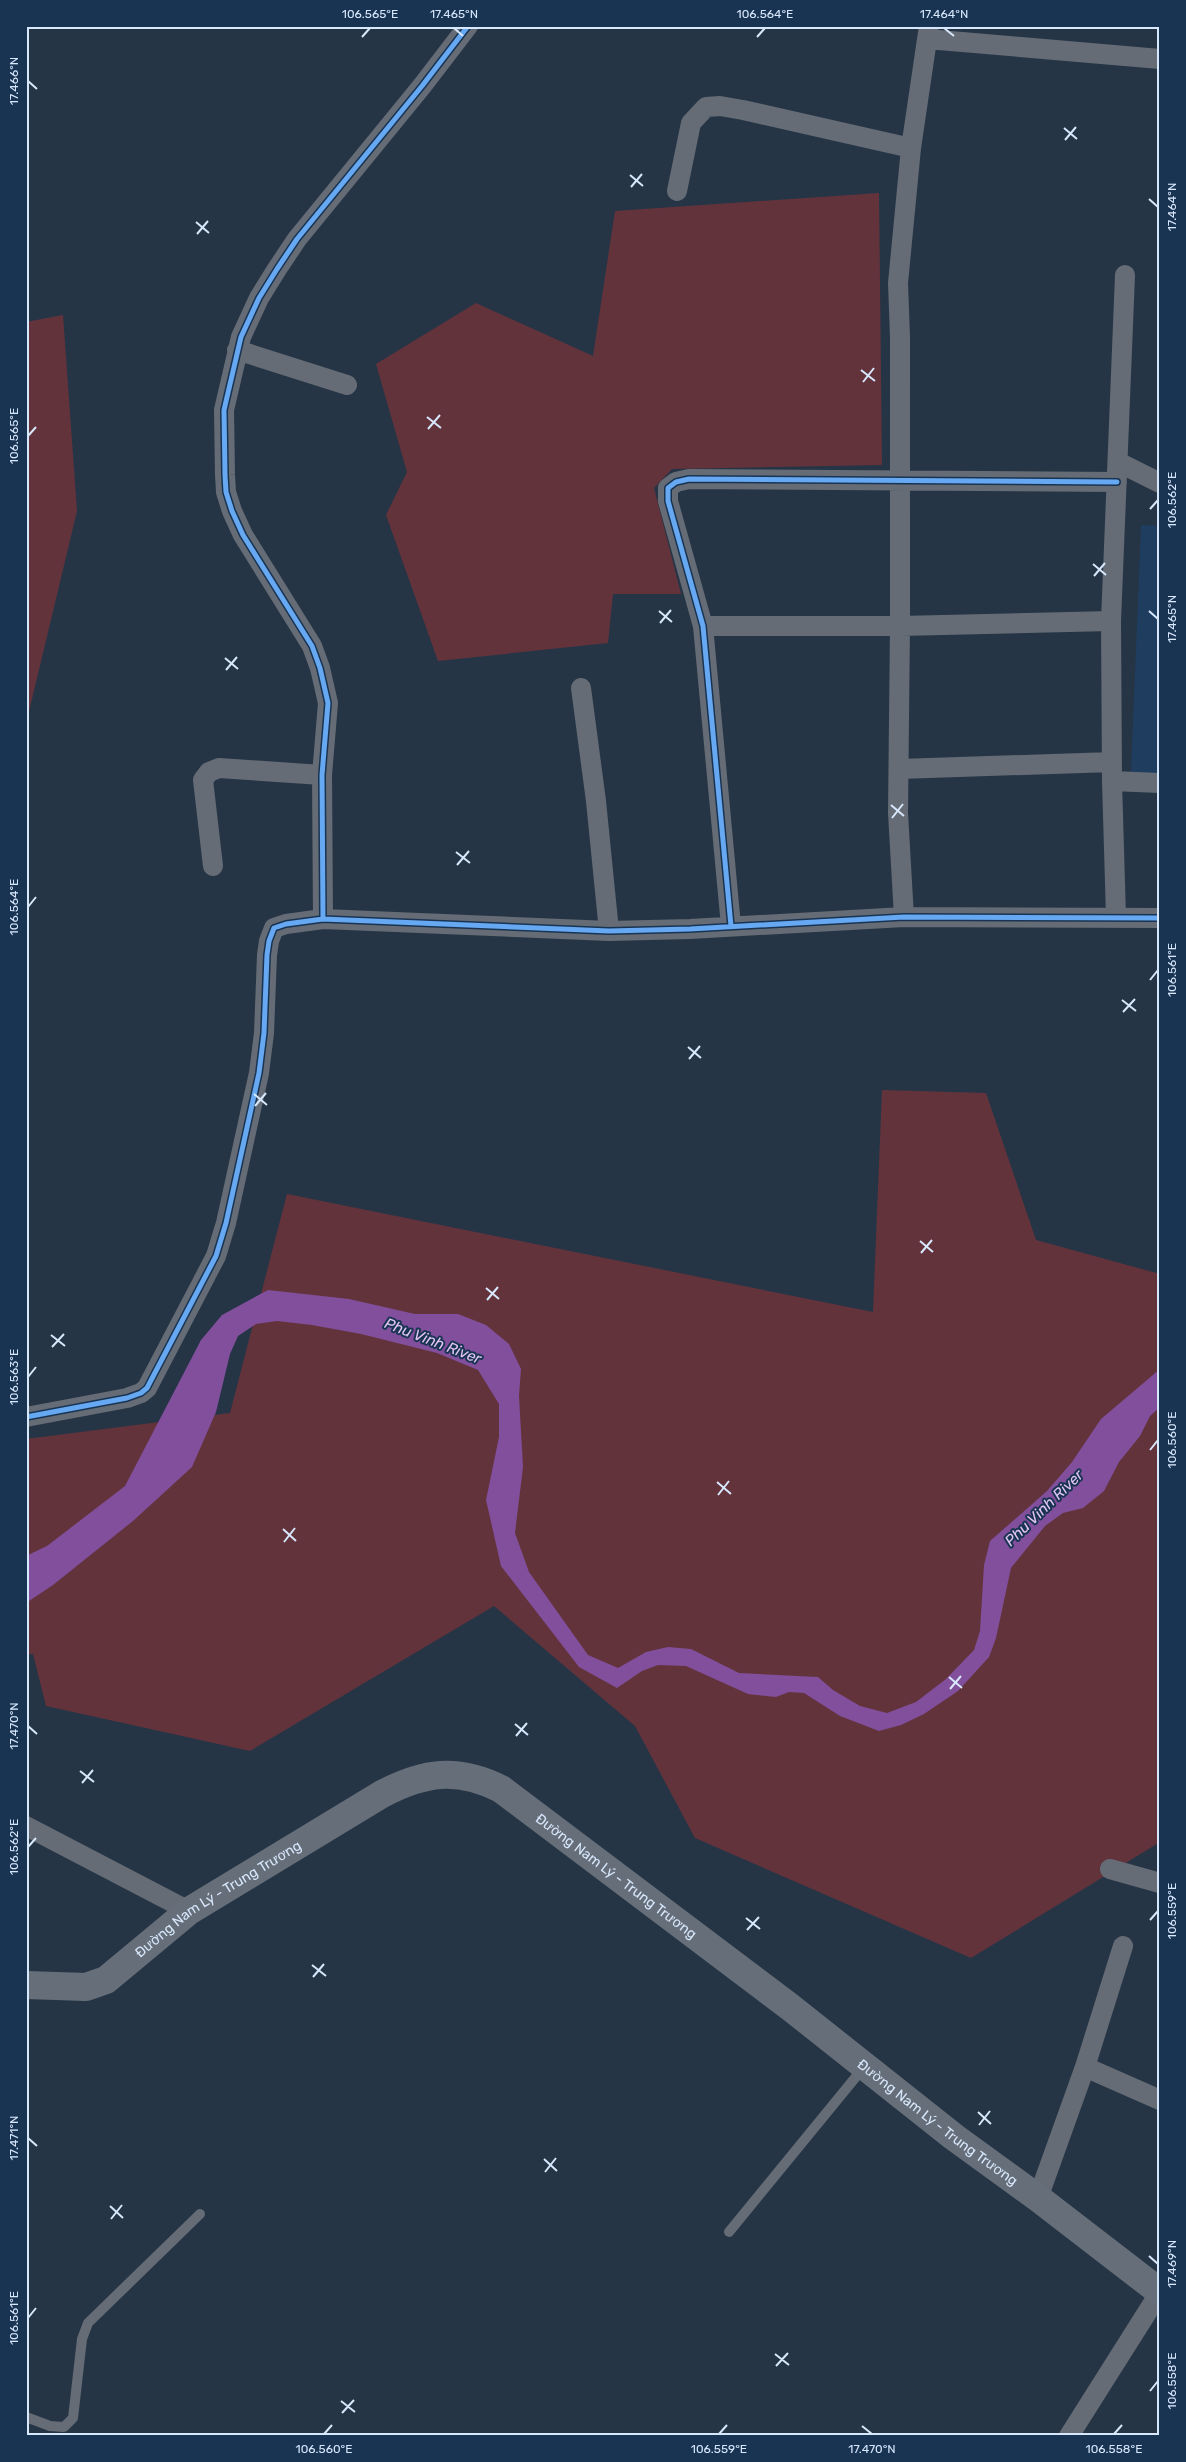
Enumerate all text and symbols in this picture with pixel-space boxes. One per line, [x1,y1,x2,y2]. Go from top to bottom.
text: 106.565°E [342,7,398,21]
text: 17.465°N [430,7,478,21]
text: 106.564°E [737,7,793,21]
text: 17.464°N [920,7,968,21]
text: 17.466°N [7,57,21,105]
text: 17.464°N [1165,183,1179,231]
text: 106.565°E [7,408,21,464]
text: 106.562°E [1165,472,1179,528]
text: 17.465°N [1165,595,1179,643]
text: 106.564°E [7,879,21,935]
text: 106.561°E [1165,943,1179,997]
water label: Phu Vinh River [382,1314,485,1368]
text: 106.563°E [7,1349,21,1405]
text: 106.560°E [1165,1412,1179,1468]
water label: Phu Vinh River [1001,1465,1088,1550]
text: 17.470°N [7,1702,21,1750]
street label: Đường Nam Lý - Trung Trương [532,1810,700,1943]
text: 106.562°E [7,1819,21,1875]
street label: Đường Nam Lý - Trung Trương [132,1837,305,1961]
text: 106.559°E [1165,1883,1179,1939]
street label: Đường Nam Lý - Trung Trương [854,2056,1021,2189]
text: 17.471°N [7,2116,21,2160]
text: 17.469°N [1165,2240,1179,2288]
text: 106.561°E [7,2291,21,2345]
text: 106.558°E [1165,2353,1179,2409]
text: 106.560°E [296,2442,352,2456]
text: 106.559°E [691,2442,747,2456]
text: 17.470°N [848,2442,896,2456]
text: 106.558°E [1086,2442,1142,2456]

